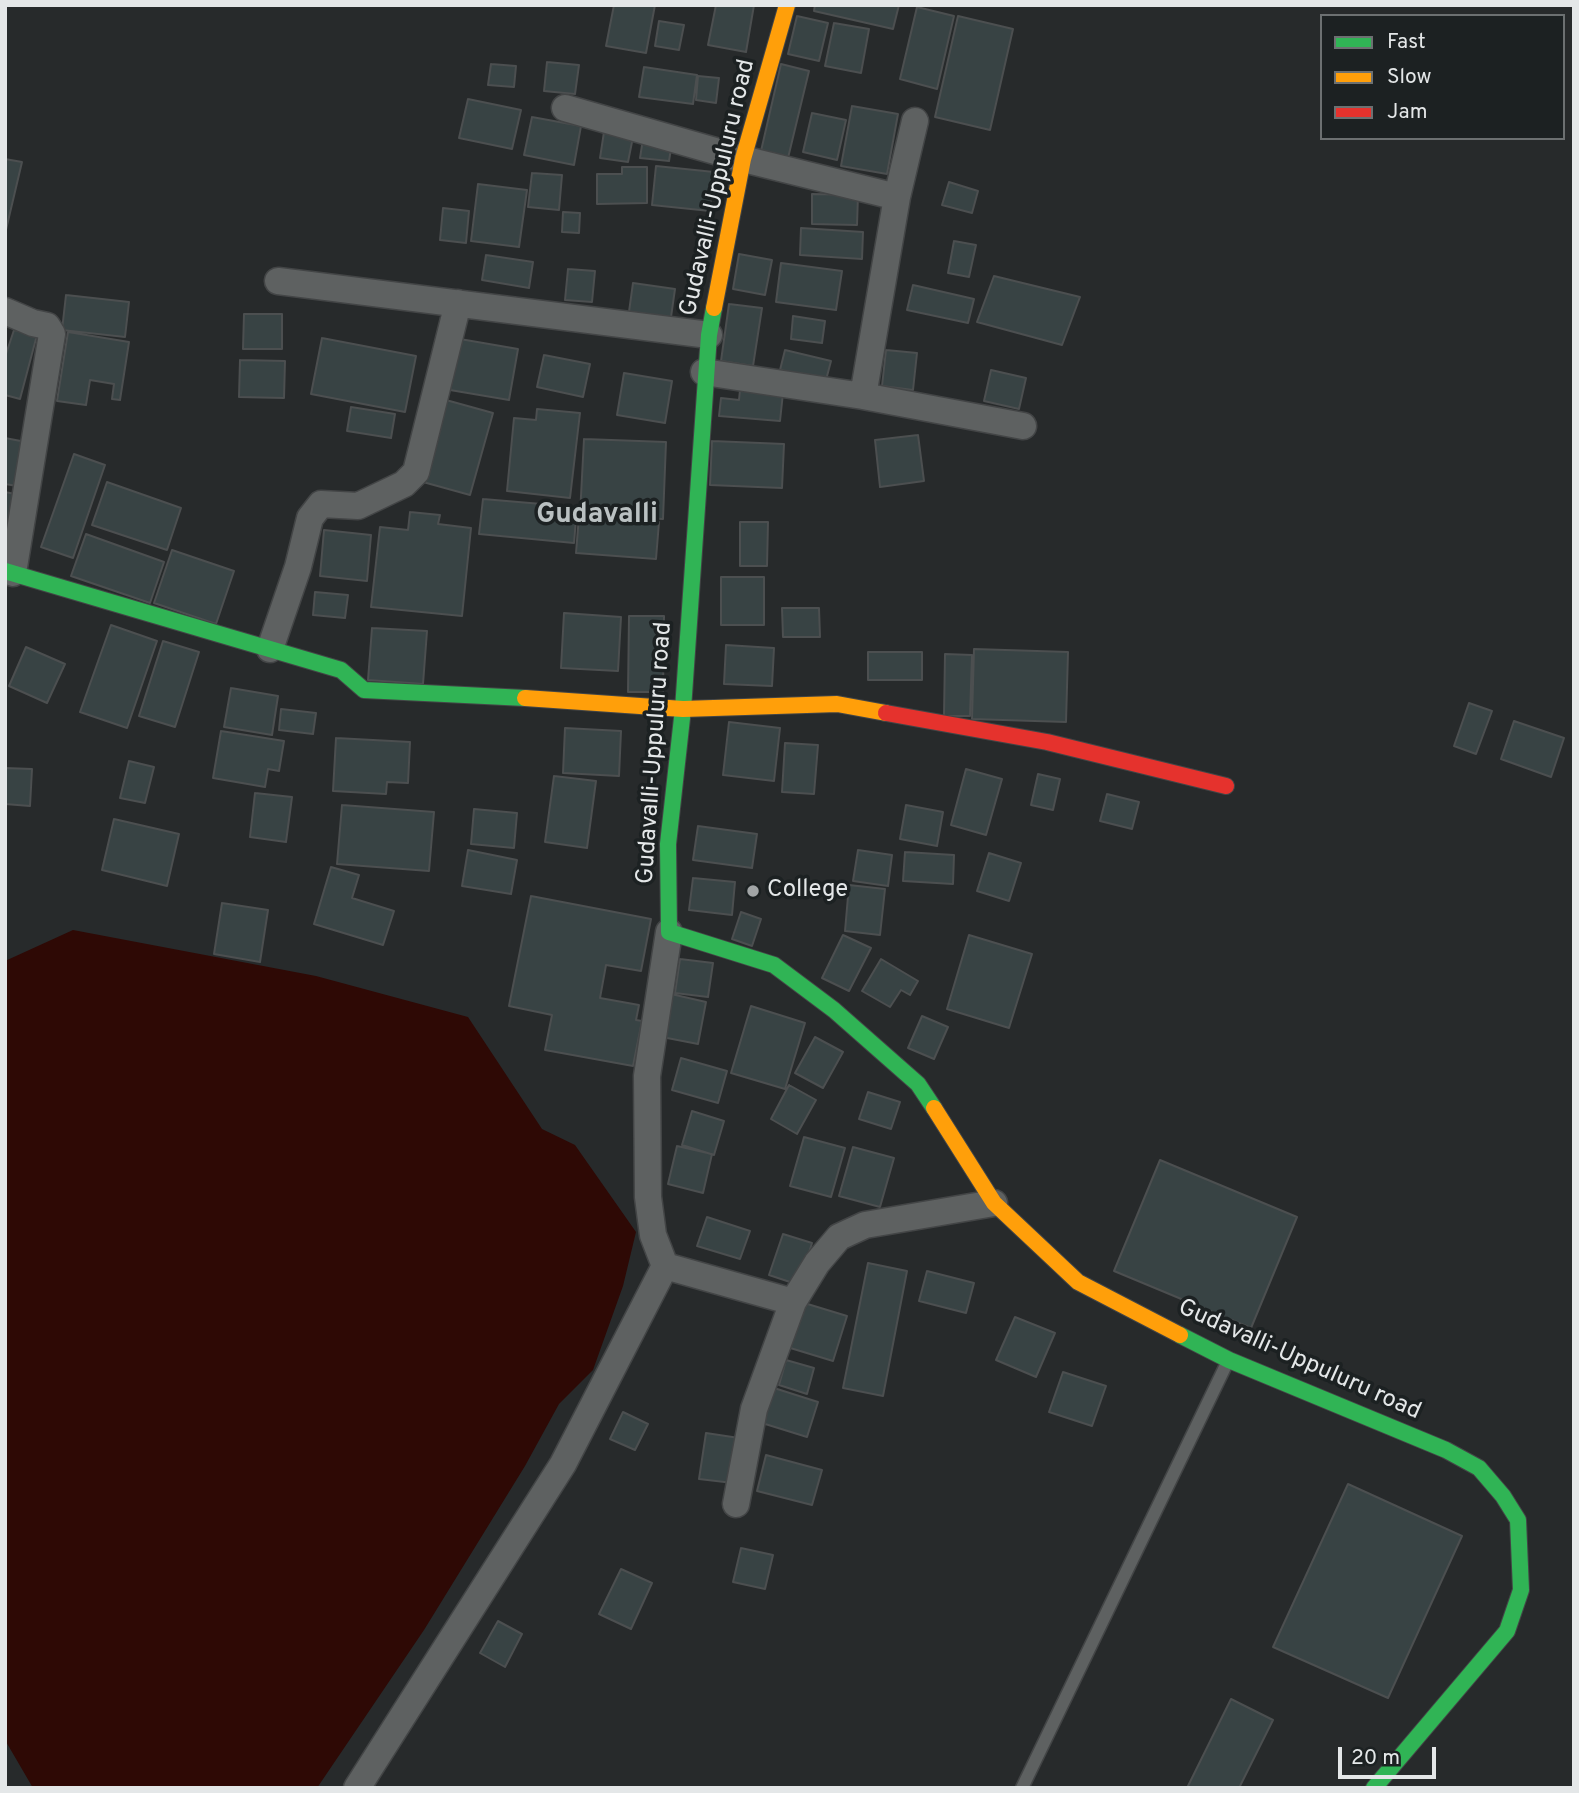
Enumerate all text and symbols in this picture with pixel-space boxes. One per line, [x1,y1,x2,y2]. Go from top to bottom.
legend [1320,14,1565,140]
text: Fast [1387,29,1426,56]
street label: Gudavalli-Uppuluru road [675,57,763,319]
text: Slow [1387,64,1432,91]
text: Jam [1387,99,1428,126]
district label: Gudavalli [536,499,658,533]
street label: Gudavalli-Uppuluru road [632,621,680,885]
place label: College [767,877,848,905]
marker: College [745,883,761,899]
street label: Gudavalli-Uppuluru road [1173,1294,1425,1428]
scale bar [1341,1734,1439,1778]
text: 20 m [1351,1745,1400,1772]

